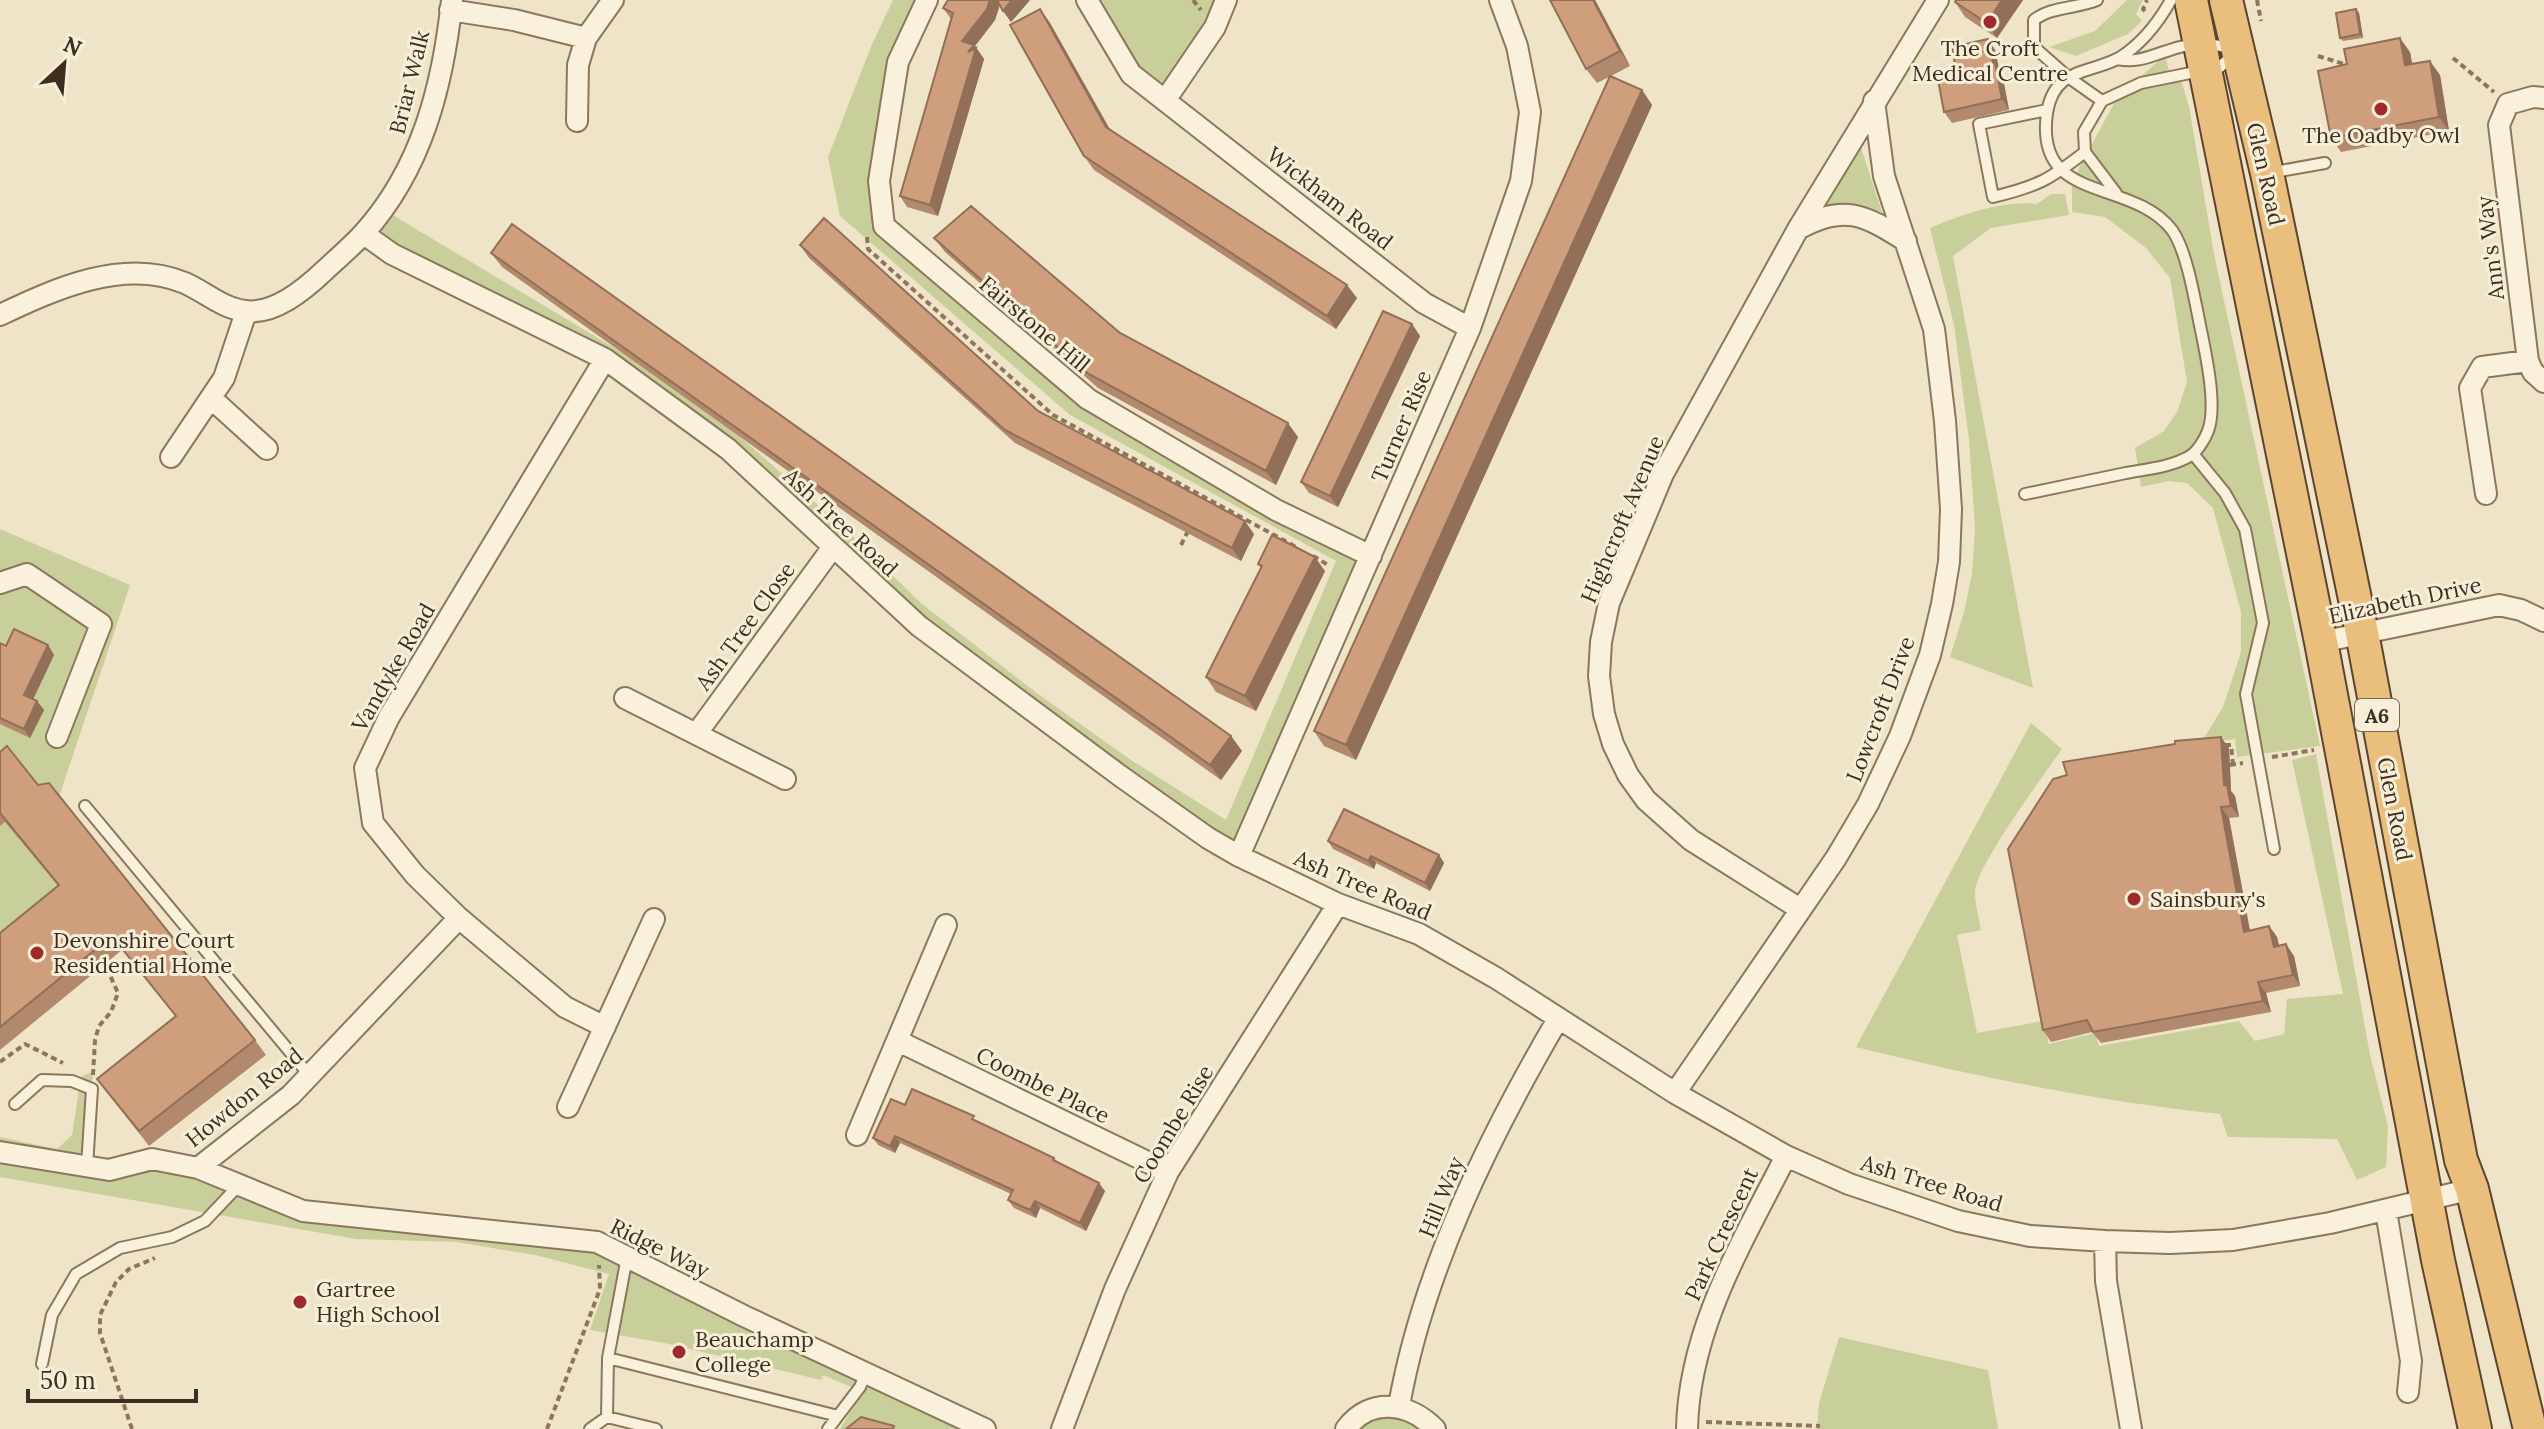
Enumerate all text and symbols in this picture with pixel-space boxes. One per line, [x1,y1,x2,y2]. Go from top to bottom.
marker: The Croft Medical Centre [1981,13,1999,31]
north arrow [24,24,104,104]
street label: Briar Walk [383,27,435,137]
text: N [59,30,87,62]
place label: The Croft Medical Centre [1912,34,2068,87]
marker: The Oadby Owl [2372,100,2390,118]
street label: Glen Road [2241,120,2291,228]
place label: The Oadby Owl [2302,121,2460,149]
street label: Wickham Road [1261,140,1399,256]
street label: Ann's Way [2470,194,2510,303]
street label: Fairstone Hill [974,270,1096,378]
street label: Turner Rise [1365,366,1437,486]
street label: Highcroft Avenue [1574,431,1670,607]
street label: Ash Tree Road [777,461,904,582]
street label: Ash Tree Close [688,556,801,696]
street label: Elizabeth Drive [2326,570,2484,630]
street label: Vandyke Road [345,598,441,737]
street label: Lowcroft Drive [1839,632,1921,786]
road number: A6 [2355,699,2399,731]
street label: Glen Road [2371,755,2419,863]
street label: Ash Tree Road [1289,843,1436,927]
place label: Sainsbury's [2150,885,2266,913]
marker: Sainsbury's [2125,890,2143,908]
place label: Devonshire Court Residential Home [53,926,235,979]
marker: Devonshire Court Residential Home [28,944,46,962]
street label: Howdon Road [180,1041,308,1153]
street label: Coombe Place [972,1041,1115,1129]
street label: Coombe Rise [1127,1060,1219,1188]
street label: Ash Tree Road [1857,1148,2006,1218]
street label: Hill Way [1412,1152,1470,1242]
street label: Park Crescent [1678,1163,1764,1305]
street label: Ridge Way [606,1212,714,1284]
place label: Gartree High School [316,1275,440,1328]
marker: Gartree High School [291,1293,309,1311]
place label: Beauchamp College [695,1325,814,1378]
marker: Beauchamp College [670,1343,688,1361]
scale bar [28,1353,196,1403]
text: 50 m [40,1365,96,1396]

